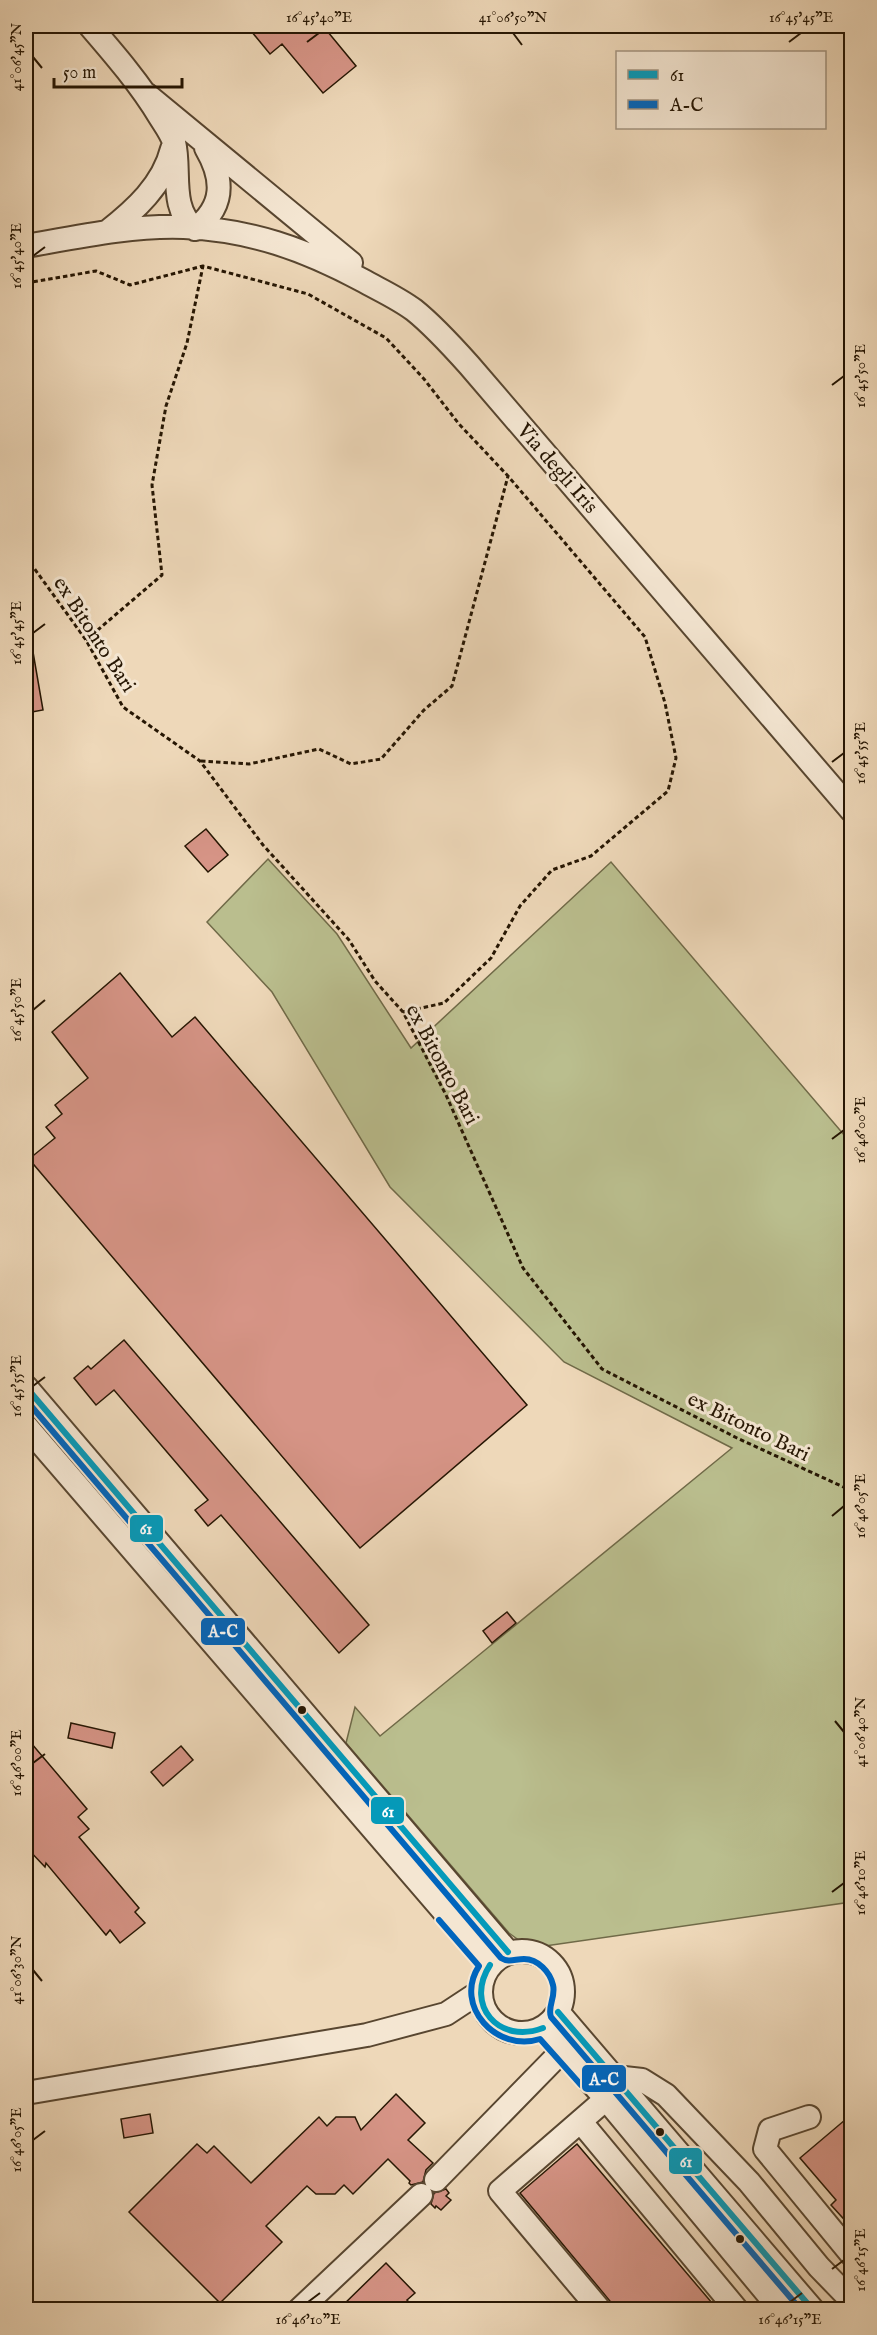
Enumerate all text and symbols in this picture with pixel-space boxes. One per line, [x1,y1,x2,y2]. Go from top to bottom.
text: 16°45'40"E [286,8,352,27]
text: 41°06'50"N [479,8,547,27]
text: 16°45'45"E [769,8,833,27]
text: 41°06'45"N [7,23,26,91]
scale bar [54,51,182,89]
legend [616,51,826,129]
text: 50 m [63,62,96,85]
text: 61 [670,65,684,88]
text: A-C [669,95,704,118]
text: 16°45'40"E [7,223,26,289]
text: 16°45'50"E [851,344,870,408]
street label: Via degli Iris [510,418,603,520]
street label: ex Bitonto Bari [46,572,141,698]
text: 16°45'45"E [7,601,26,665]
text: 16°45'55"E [851,722,870,784]
text: 16°45'50"E [7,978,26,1042]
street label: ex Bitonto Bari [399,1000,485,1130]
text: 16°46'00"E [851,1096,870,1164]
text: 16°45'55"E [7,1355,26,1417]
street label: ex Bitonto Bari [683,1386,814,1469]
text: 16°46'05"E [851,1473,870,1539]
line badge: 61 [129,1514,164,1543]
text: 61 [140,1520,152,1540]
line badge: A-C [200,1617,246,1646]
text: A-C [207,1623,238,1643]
text: 41°06'40"N [851,1697,870,1767]
unlabelled marker [296,1704,308,1716]
text: 16°46'00"E [7,1729,26,1797]
line badge: 61 [370,1796,405,1825]
text: 61 [382,1803,394,1823]
text: 16°46'10"E [851,1850,870,1916]
text: 41°06'30"N [7,1936,26,2004]
line badge: A-C [581,2064,627,2093]
text: A-C [588,2071,619,2091]
text: 16°46'05"E [7,2107,26,2173]
unlabelled marker [654,2126,666,2138]
line badge: 61 [668,2147,703,2175]
text: 61 [680,2153,692,2173]
text: 16°46'15"E [851,2228,870,2292]
unlabelled marker [734,2233,746,2245]
text: 16°46'10"E [275,2310,341,2329]
text: 16°46'15"E [758,2310,822,2329]

